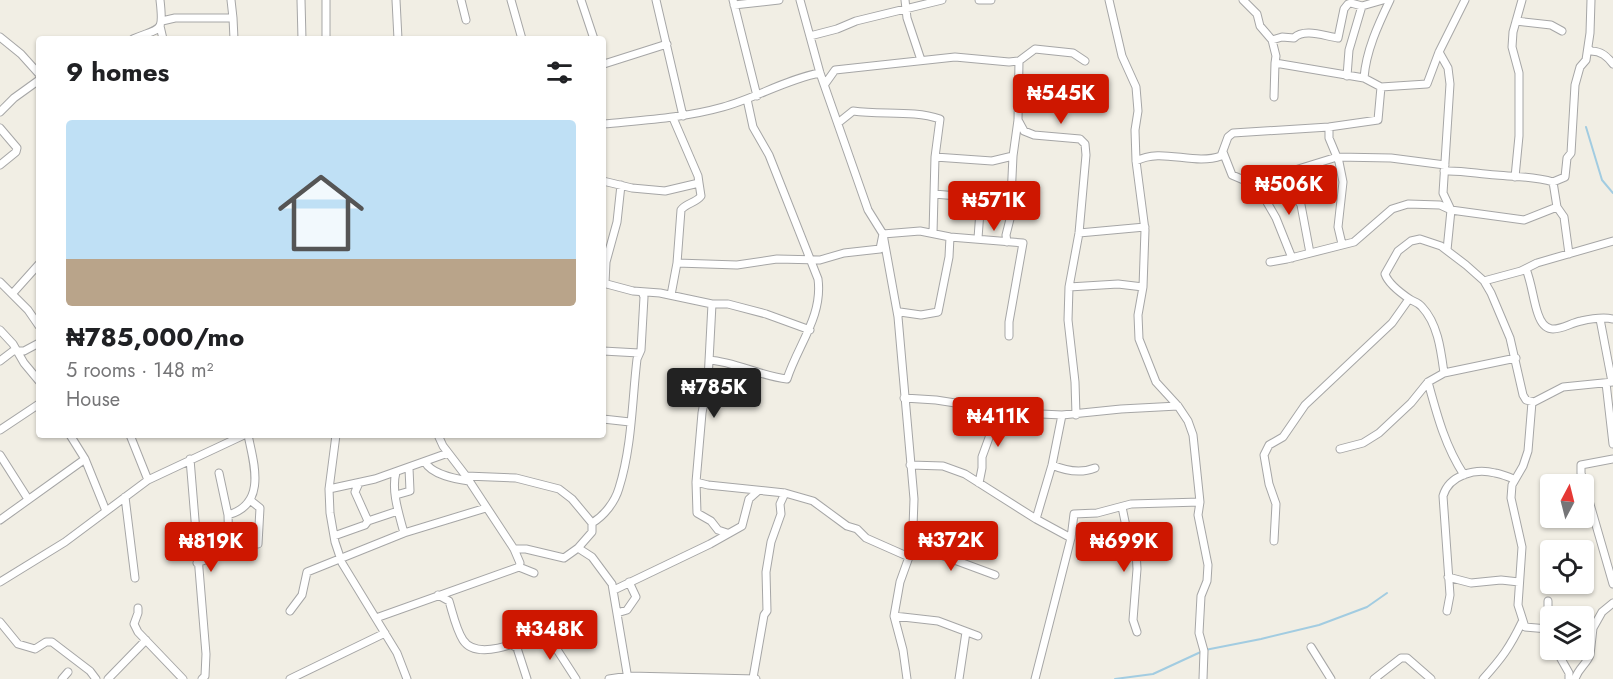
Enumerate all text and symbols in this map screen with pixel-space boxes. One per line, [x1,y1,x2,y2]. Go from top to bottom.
text: 9 homes [66,53,169,91]
icon: filters [543,56,576,89]
pin: ₦545K [1019,74,1103,125]
text: ₦545K [1027,79,1095,108]
icon: home [267,159,375,267]
pin: ₦506K [1247,165,1331,216]
text: ₦506K [1255,170,1323,199]
pin: ₦571K [952,181,1036,232]
text: ₦571K [962,186,1026,215]
text: ₦785,000/mo [66,318,244,356]
text: 5 rooms · 148 m² [66,356,213,385]
pin: ₦785K [672,368,756,419]
text: ₦785K [681,373,747,402]
text: House [66,385,120,414]
pin: ₦411K [956,397,1040,448]
text: ₦411K [967,402,1029,431]
north arrow [1540,474,1594,528]
map controls [1540,474,1594,660]
pin: ₦372K [909,521,993,572]
pin: ₦819K [169,522,253,573]
pin: ₦699K [1082,522,1166,573]
text: ₦372K [918,526,984,555]
text: ₦819K [179,527,243,556]
text: ₦699K [1090,527,1158,556]
button: locate [1540,540,1594,594]
button: layers [1540,606,1594,660]
pin: ₦348K [508,610,592,661]
text: ₦348K [516,615,584,644]

